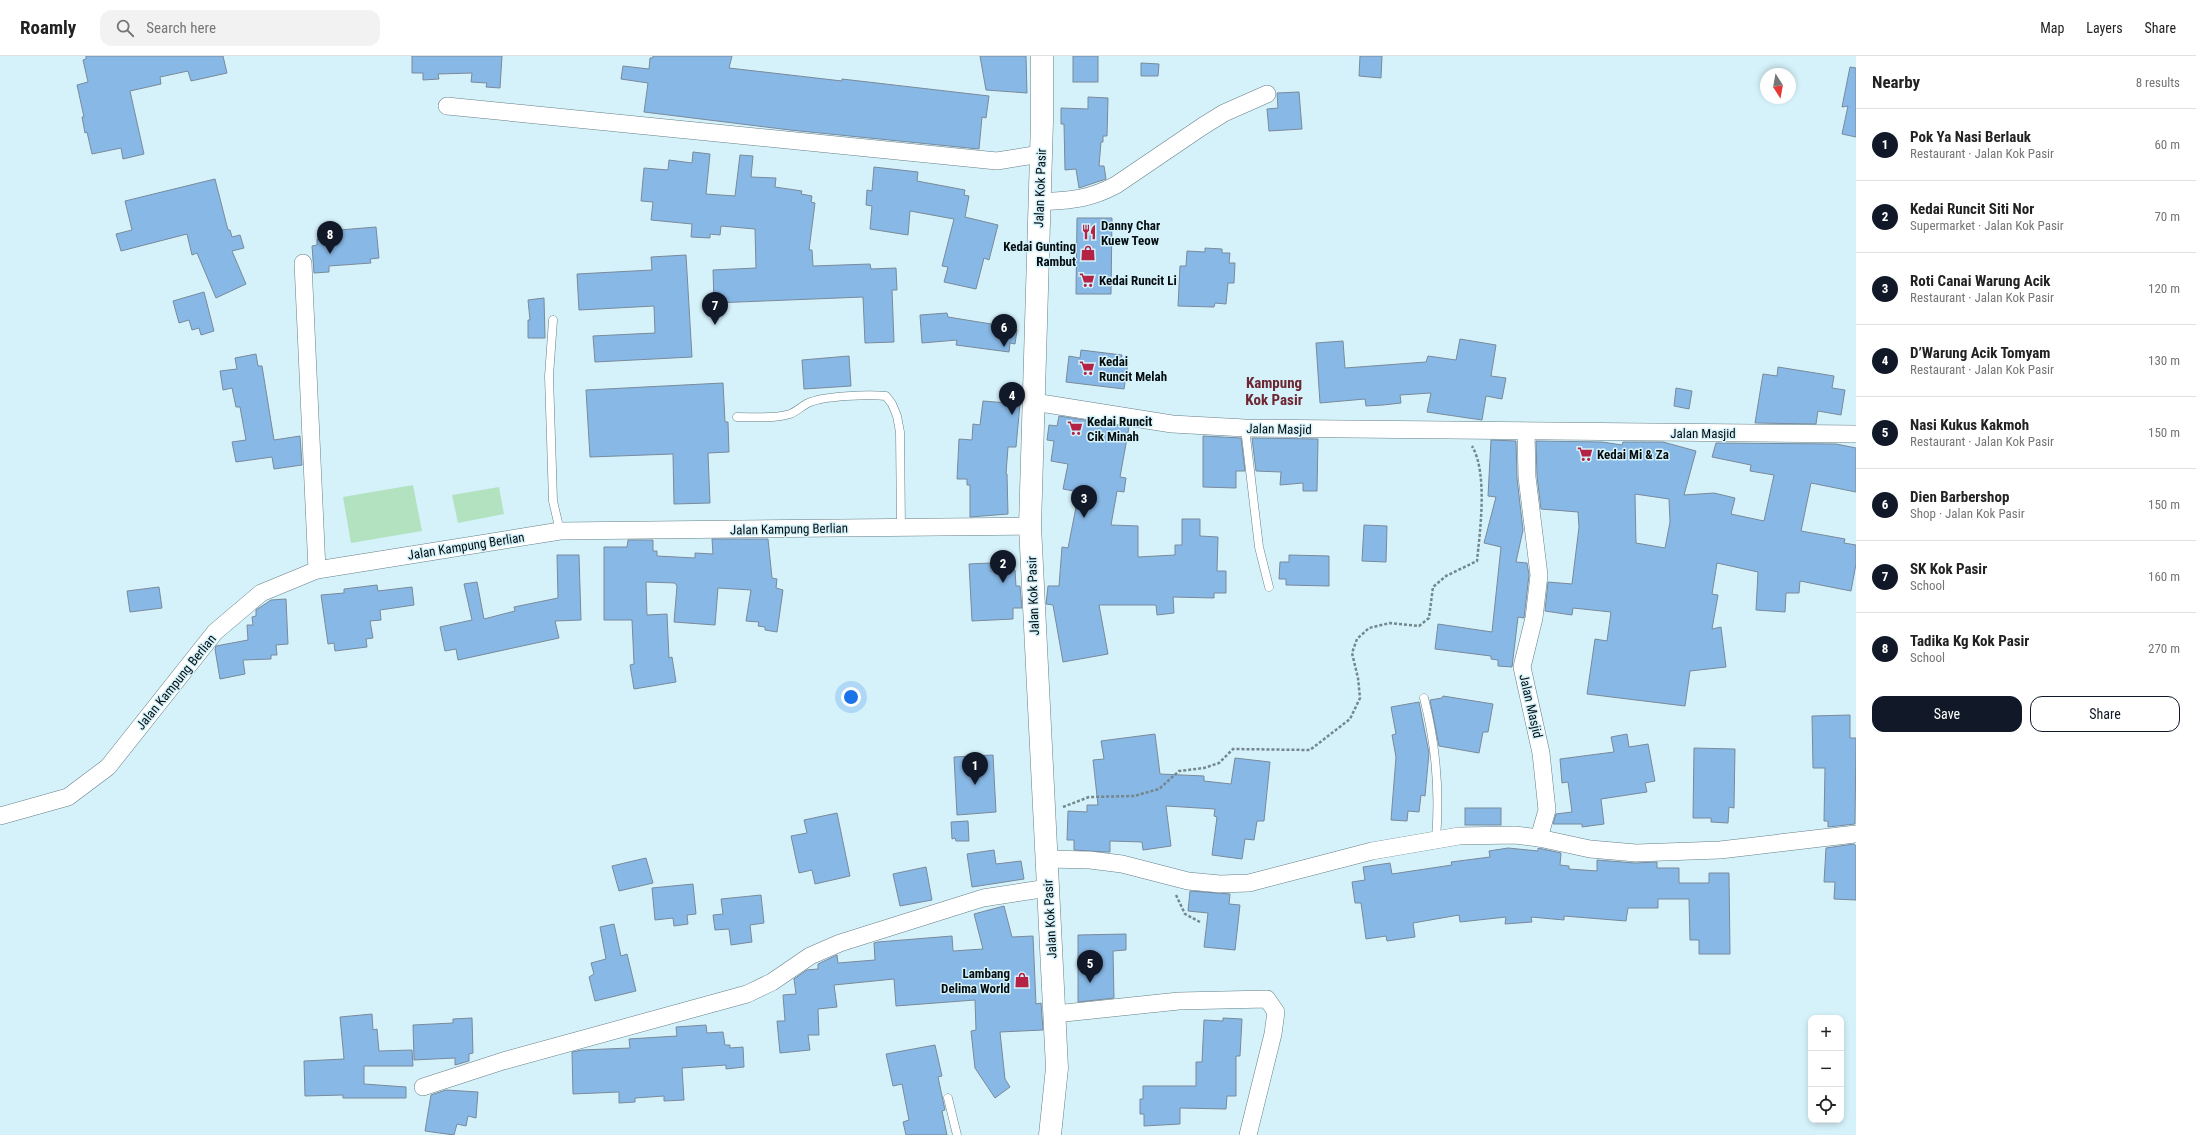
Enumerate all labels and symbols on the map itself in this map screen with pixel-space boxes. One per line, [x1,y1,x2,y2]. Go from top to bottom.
north arrow [1760,68,1796,104]
street label: Jalan Kok Pasir [1031,148,1049,228]
place label: Danny Char Kuew Teow [1101,218,1161,248]
pin: 8 [317,221,343,254]
restaurant icon: Danny Char Kuew Teow [1080,223,1098,241]
place label: Kedai Gunting Rambut [1003,239,1076,269]
shop icon: Kedai Gunting Rambut [1079,244,1097,262]
supermarket icon: Kedai Runcit Li [1078,271,1096,289]
place label: Kedai Runcit Li [1099,273,1177,288]
pin: 7 [702,292,728,325]
pin: 6 [991,314,1017,347]
place label: Kedai Runcit Melah [1099,354,1167,384]
supermarket icon: Kedai Runcit Melah [1078,359,1096,377]
district label: Kampung Kok Pasir [1245,374,1303,409]
pin: 4 [999,382,1025,415]
place label: Kedai Runcit Cik Minah [1087,414,1152,444]
supermarket icon: Kedai Runcit Cik Minah [1066,419,1084,437]
street label: Jalan Masjid [1246,421,1312,437]
street label: Jalan Masjid [1670,426,1736,441]
supermarket icon: Kedai Mi & Za [1576,445,1594,463]
place label: Kedai Mi & Za [1597,447,1669,462]
pin: 3 [1071,485,1097,518]
street label: Jalan Kampung Berlian [730,520,848,538]
street label: Jalan Kampung Berlian [406,529,526,563]
pin: 2 [990,550,1016,583]
street label: Jalan Kok Pasir [1024,556,1042,636]
street label: Jalan Kampung Berlian [133,631,219,733]
street label: Jalan Masjid [1516,672,1546,740]
your location [841,687,861,707]
pin: 1 [962,752,988,785]
street label: Jalan Kok Pasir [1040,879,1060,959]
pin: 5 [1077,950,1103,983]
place label: Lambang Delima World [941,966,1010,996]
shop icon: Lambang Delima World [1013,971,1031,989]

